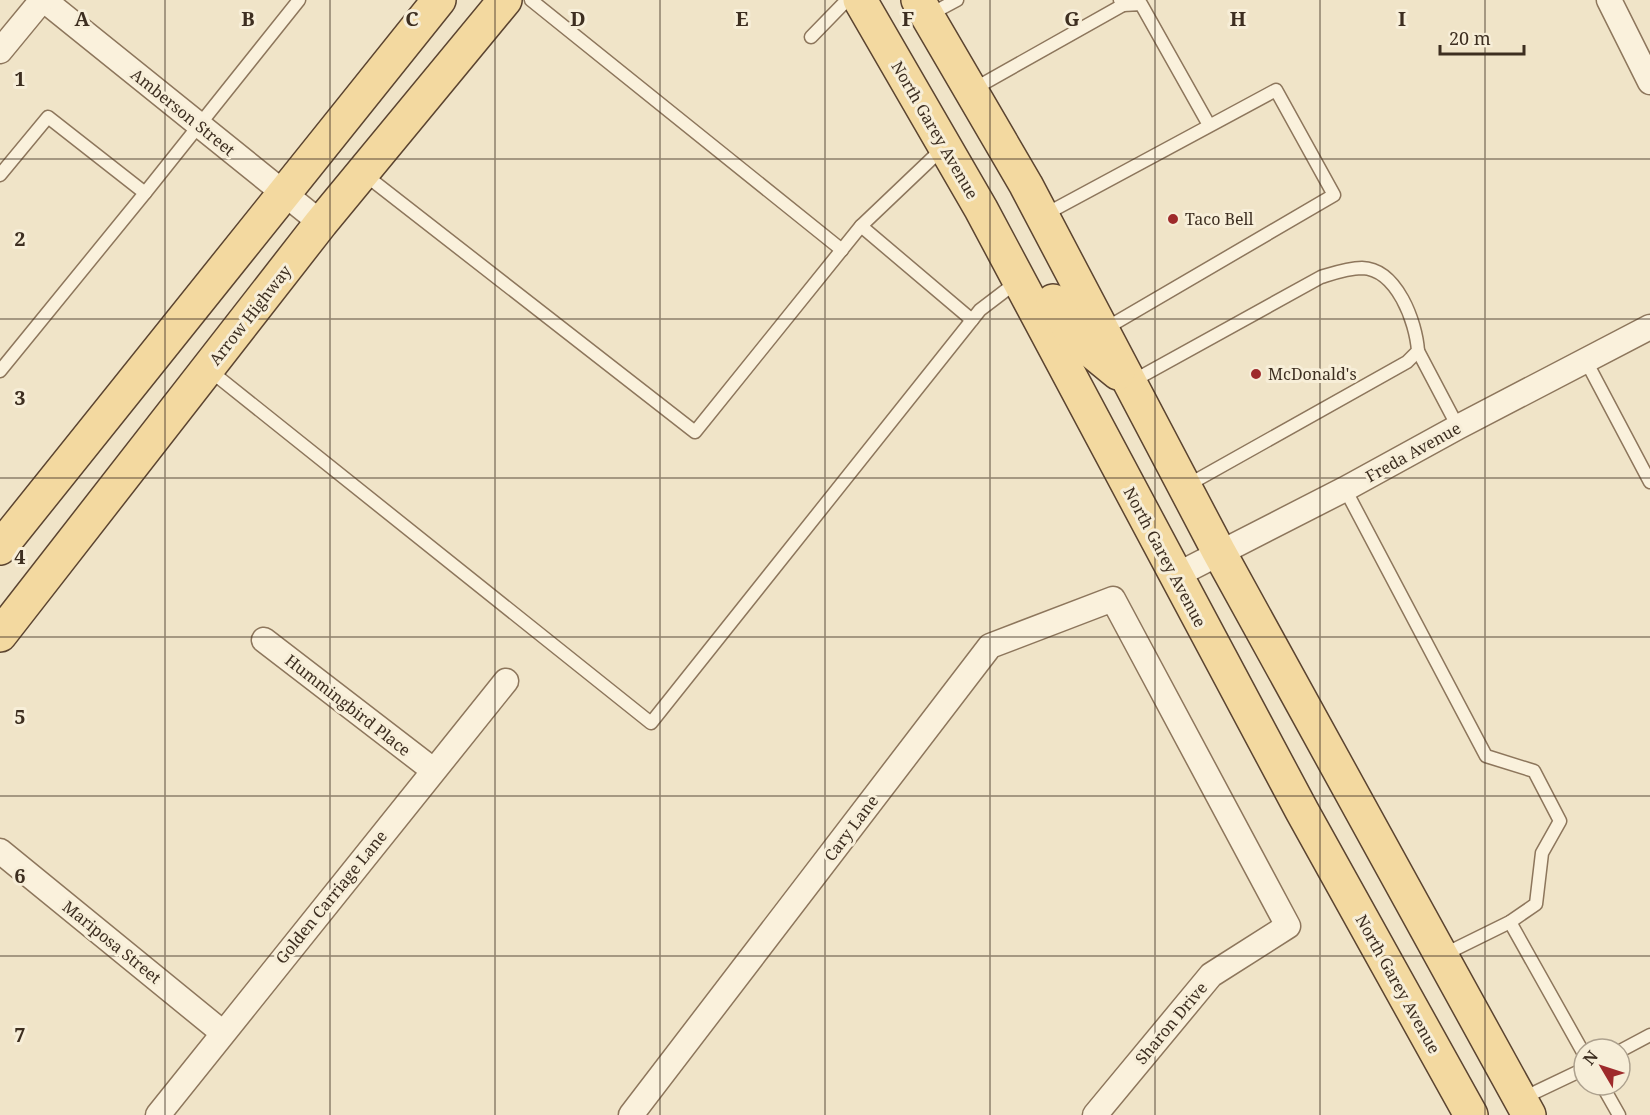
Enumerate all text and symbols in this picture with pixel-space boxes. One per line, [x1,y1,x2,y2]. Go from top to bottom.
text: A [74,5,90,32]
text: B [241,5,255,32]
text: C [405,5,419,32]
text: D [570,5,586,32]
text: E [735,5,749,32]
text: F [902,5,914,32]
text: G [1064,5,1080,32]
text: H [1230,5,1246,32]
text: I [1398,5,1406,32]
scale bar [1440,18,1524,56]
text: 20 m [1449,26,1491,50]
street label: North Garey Avenue [887,57,983,203]
street label: Amberson Street [126,63,240,161]
text: 1 [14,65,26,92]
place label: Taco Bell [1185,208,1254,230]
marker: Taco Bell [1166,212,1180,226]
text: 2 [14,225,26,252]
street label: Arrow Highway [204,260,297,370]
place label: McDonald's [1268,363,1357,385]
marker: McDonald's [1249,367,1263,381]
text: 3 [14,384,26,411]
street label: Freda Avenue [1361,417,1465,487]
street label: North Garey Avenue [1119,483,1211,631]
text: 4 [14,543,26,570]
street label: Hummingbird Place [281,649,415,761]
text: 5 [14,703,26,730]
street label: Cary Lane [819,790,883,866]
street label: Golden Carriage Lane [270,826,392,968]
text: 6 [14,862,26,889]
street label: Mariposa Street [58,895,166,989]
street label: North Garey Avenue [1351,911,1445,1057]
street label: Sharon Drive [1130,977,1212,1069]
text: 7 [14,1021,26,1048]
north arrow [1572,1037,1632,1097]
text: N [1578,1045,1603,1069]

